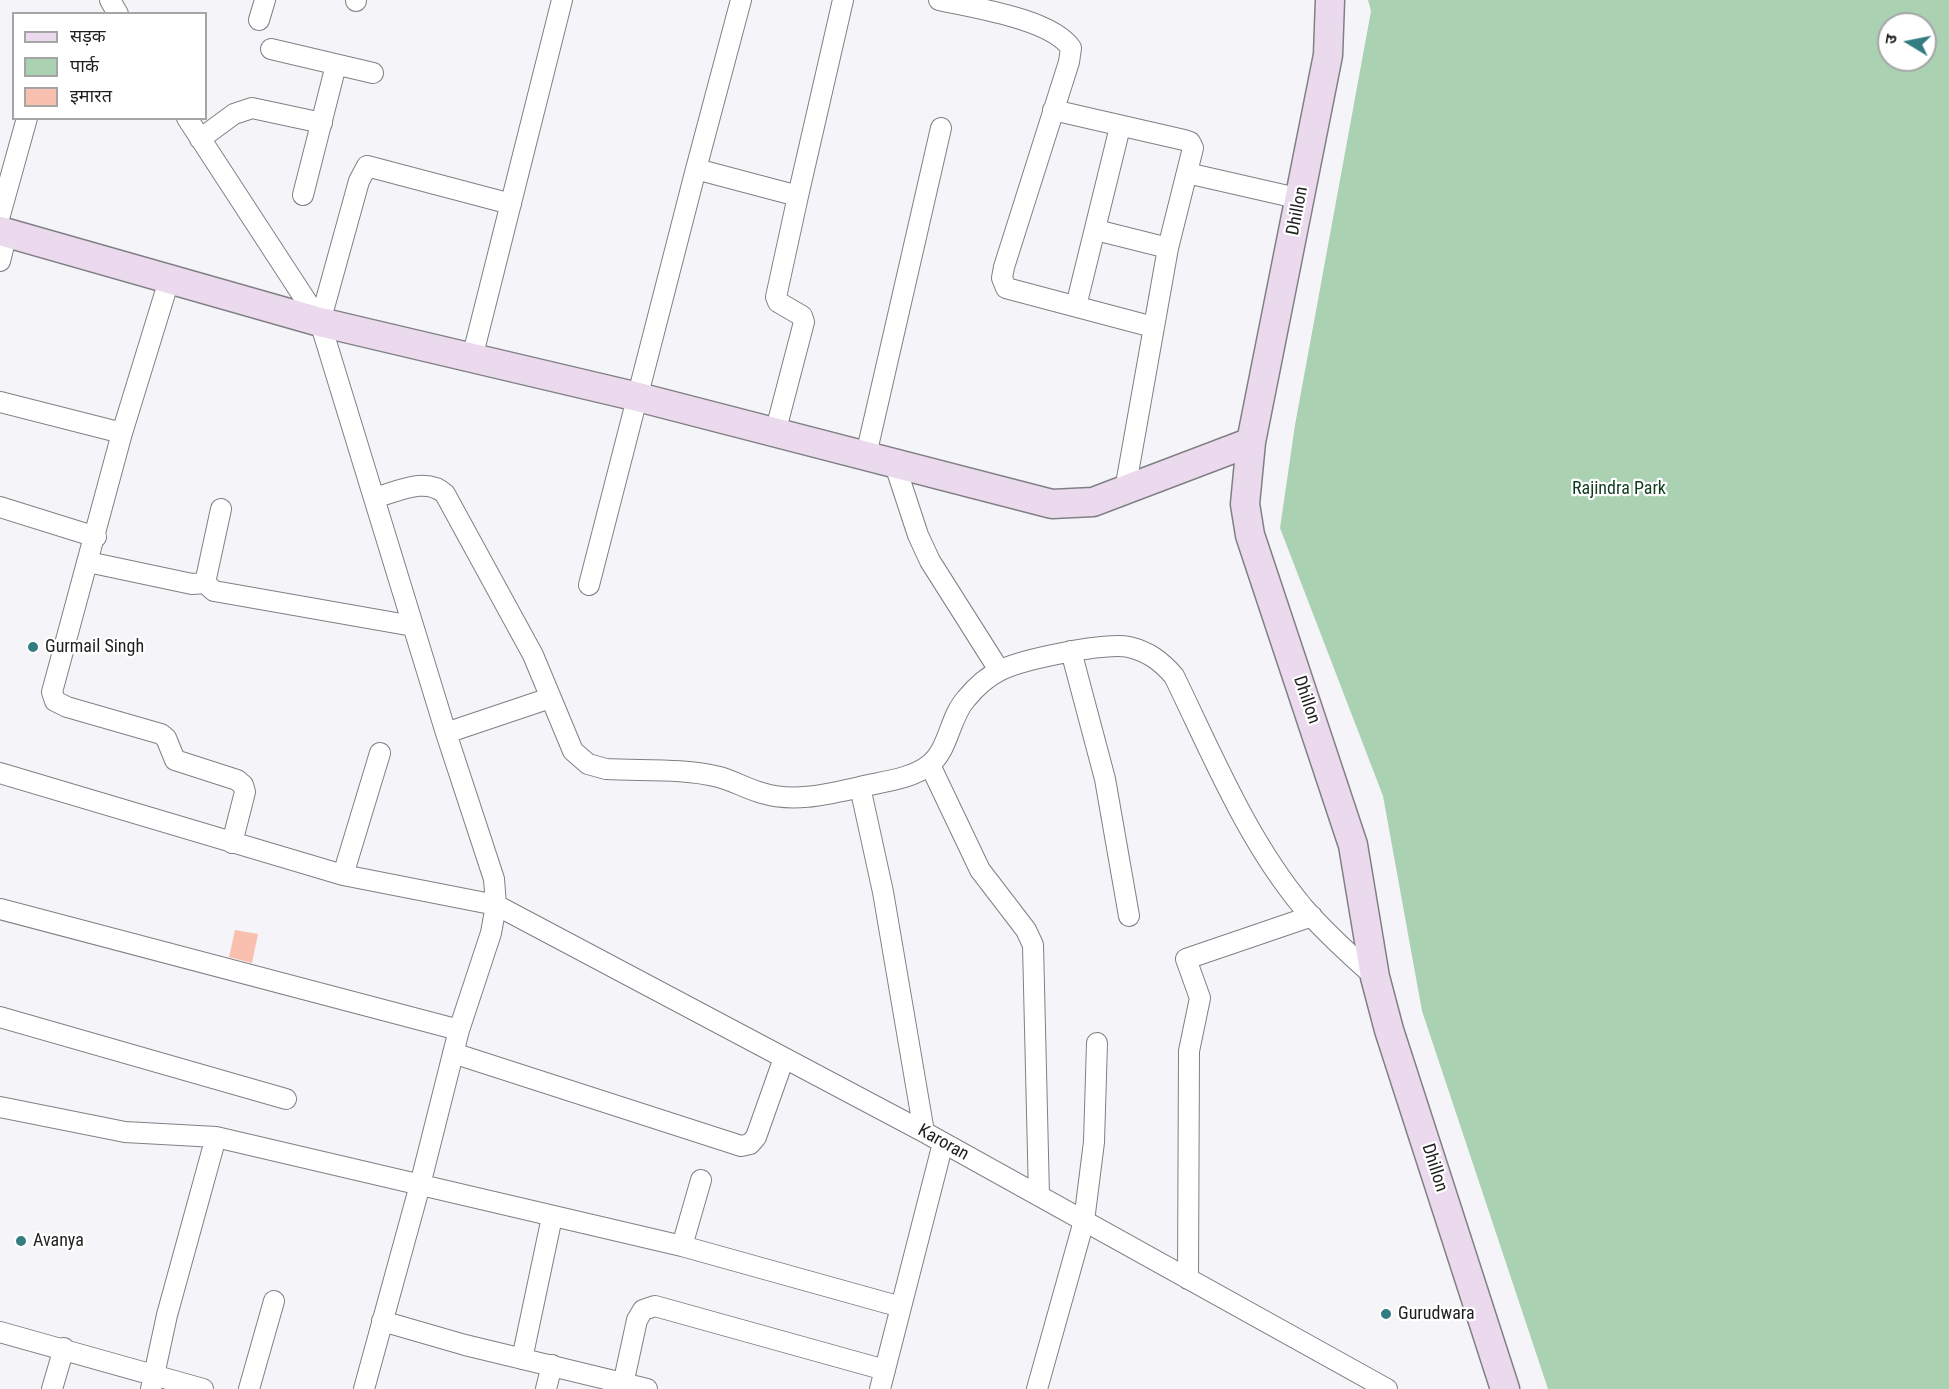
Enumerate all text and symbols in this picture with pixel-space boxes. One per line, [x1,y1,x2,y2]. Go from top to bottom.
legend [12,12,207,120]
north arrow [1877,12,1937,72]
text: सड़क [70,25,106,46]
text: उ [1881,33,1901,45]
text: पार्क [70,55,99,76]
text: इमारत [70,85,112,106]
street label: Dhillon [1283,185,1313,237]
park label: Rajindra Park [1572,478,1666,500]
place label: Gurmail Singh [45,636,144,658]
marker: Gurmail Singh [26,640,40,654]
street label: Dhillon [1288,673,1324,727]
street label: Karoran [914,1120,972,1166]
street label: Dhillon [1416,1141,1452,1195]
place label: Avanya [33,1230,84,1252]
marker: Avanya [14,1234,28,1248]
place label: Gurudwara [1398,1303,1475,1325]
marker: Gurudwara [1379,1307,1393,1321]

